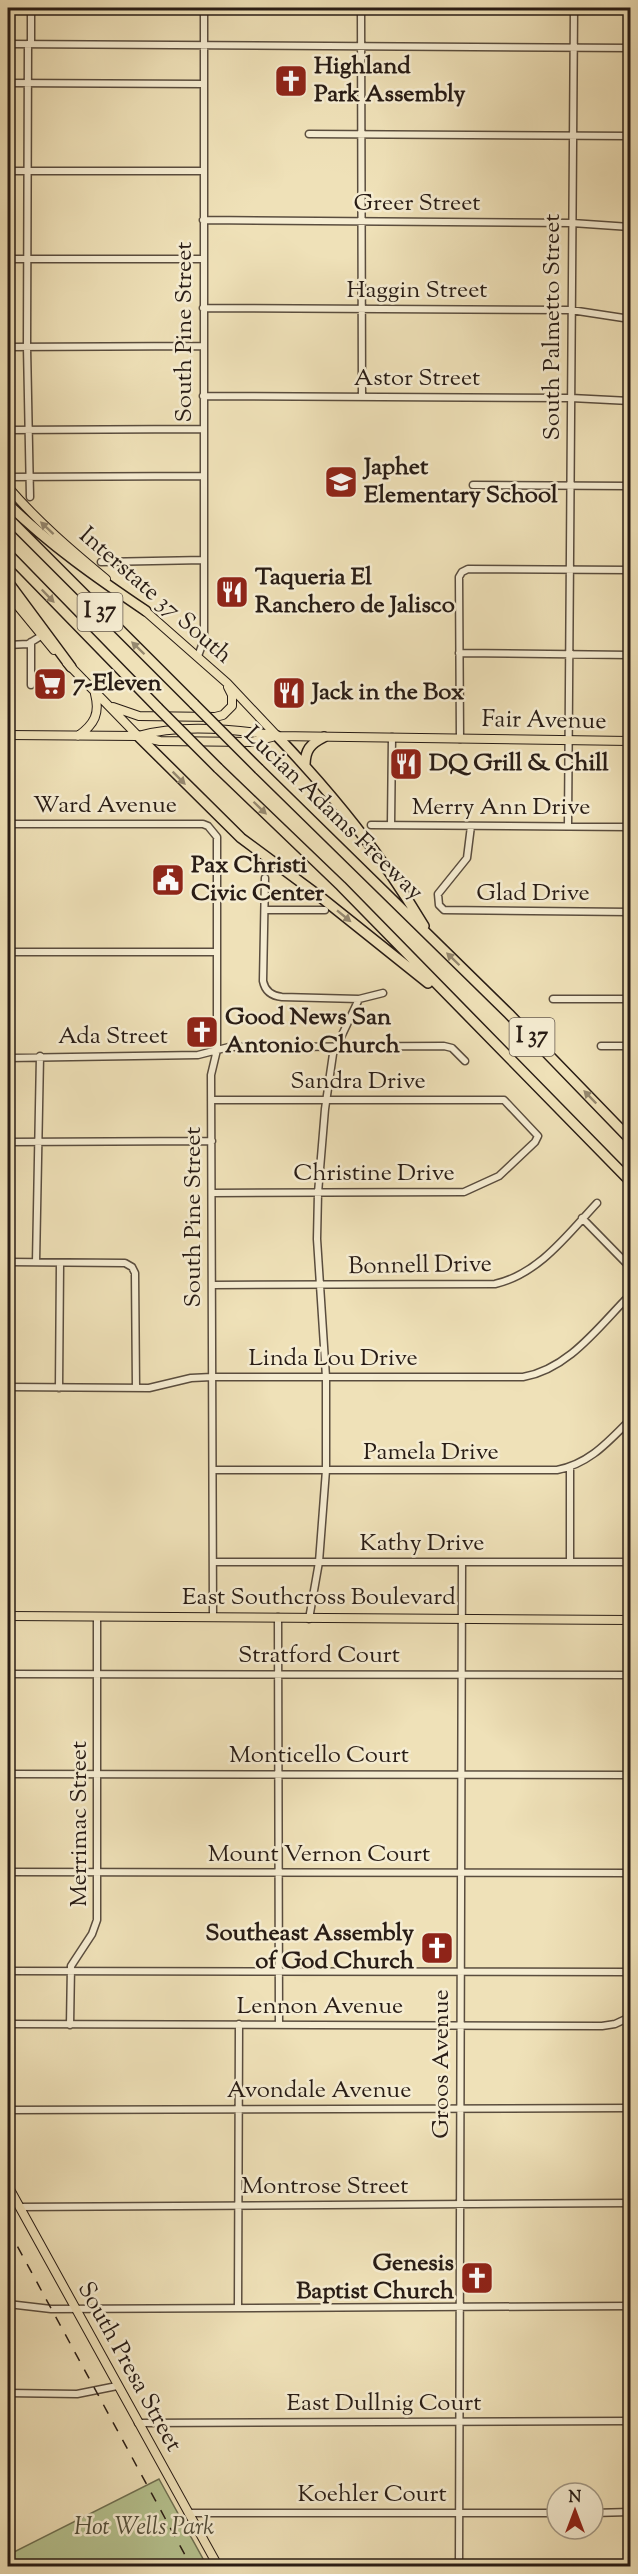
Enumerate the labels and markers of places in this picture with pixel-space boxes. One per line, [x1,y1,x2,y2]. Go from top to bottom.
place label: Highland Park Assembly [314,50,466,112]
church icon: Highland Park Assembly [273,63,309,99]
place label: Japhet Elementary School [362,451,558,513]
school or university icon: Japhet Elementary School [323,464,359,500]
place label: Taqueria El Ranchero de Jalisco [255,561,455,623]
restaurant icon: Taqueria El Ranchero de Jalisco [214,574,250,610]
supermarket icon: 7-Eleven [32,666,68,702]
place label: 7-Eleven [73,667,163,701]
restaurant icon: Jack in the Box [271,675,307,711]
place label: Jack in the Box [310,676,464,710]
restaurant icon: DQ Grill & Chill [388,746,424,782]
place label: DQ Grill & Chill [429,747,609,781]
place label: Pax Christi Civic Center [191,849,325,911]
public building icon: Pax Christi Civic Center [150,862,186,898]
place label: Good News San Antonio Church [225,1001,401,1063]
church icon: Good News San Antonio Church [184,1014,220,1050]
place label: Southeast Assembly of God Church [205,1917,415,1979]
church icon: Southeast Assembly of God Church [419,1930,455,1966]
place label: Genesis Baptist Church [296,2247,455,2309]
church icon: Genesis Baptist Church [459,2260,495,2296]

